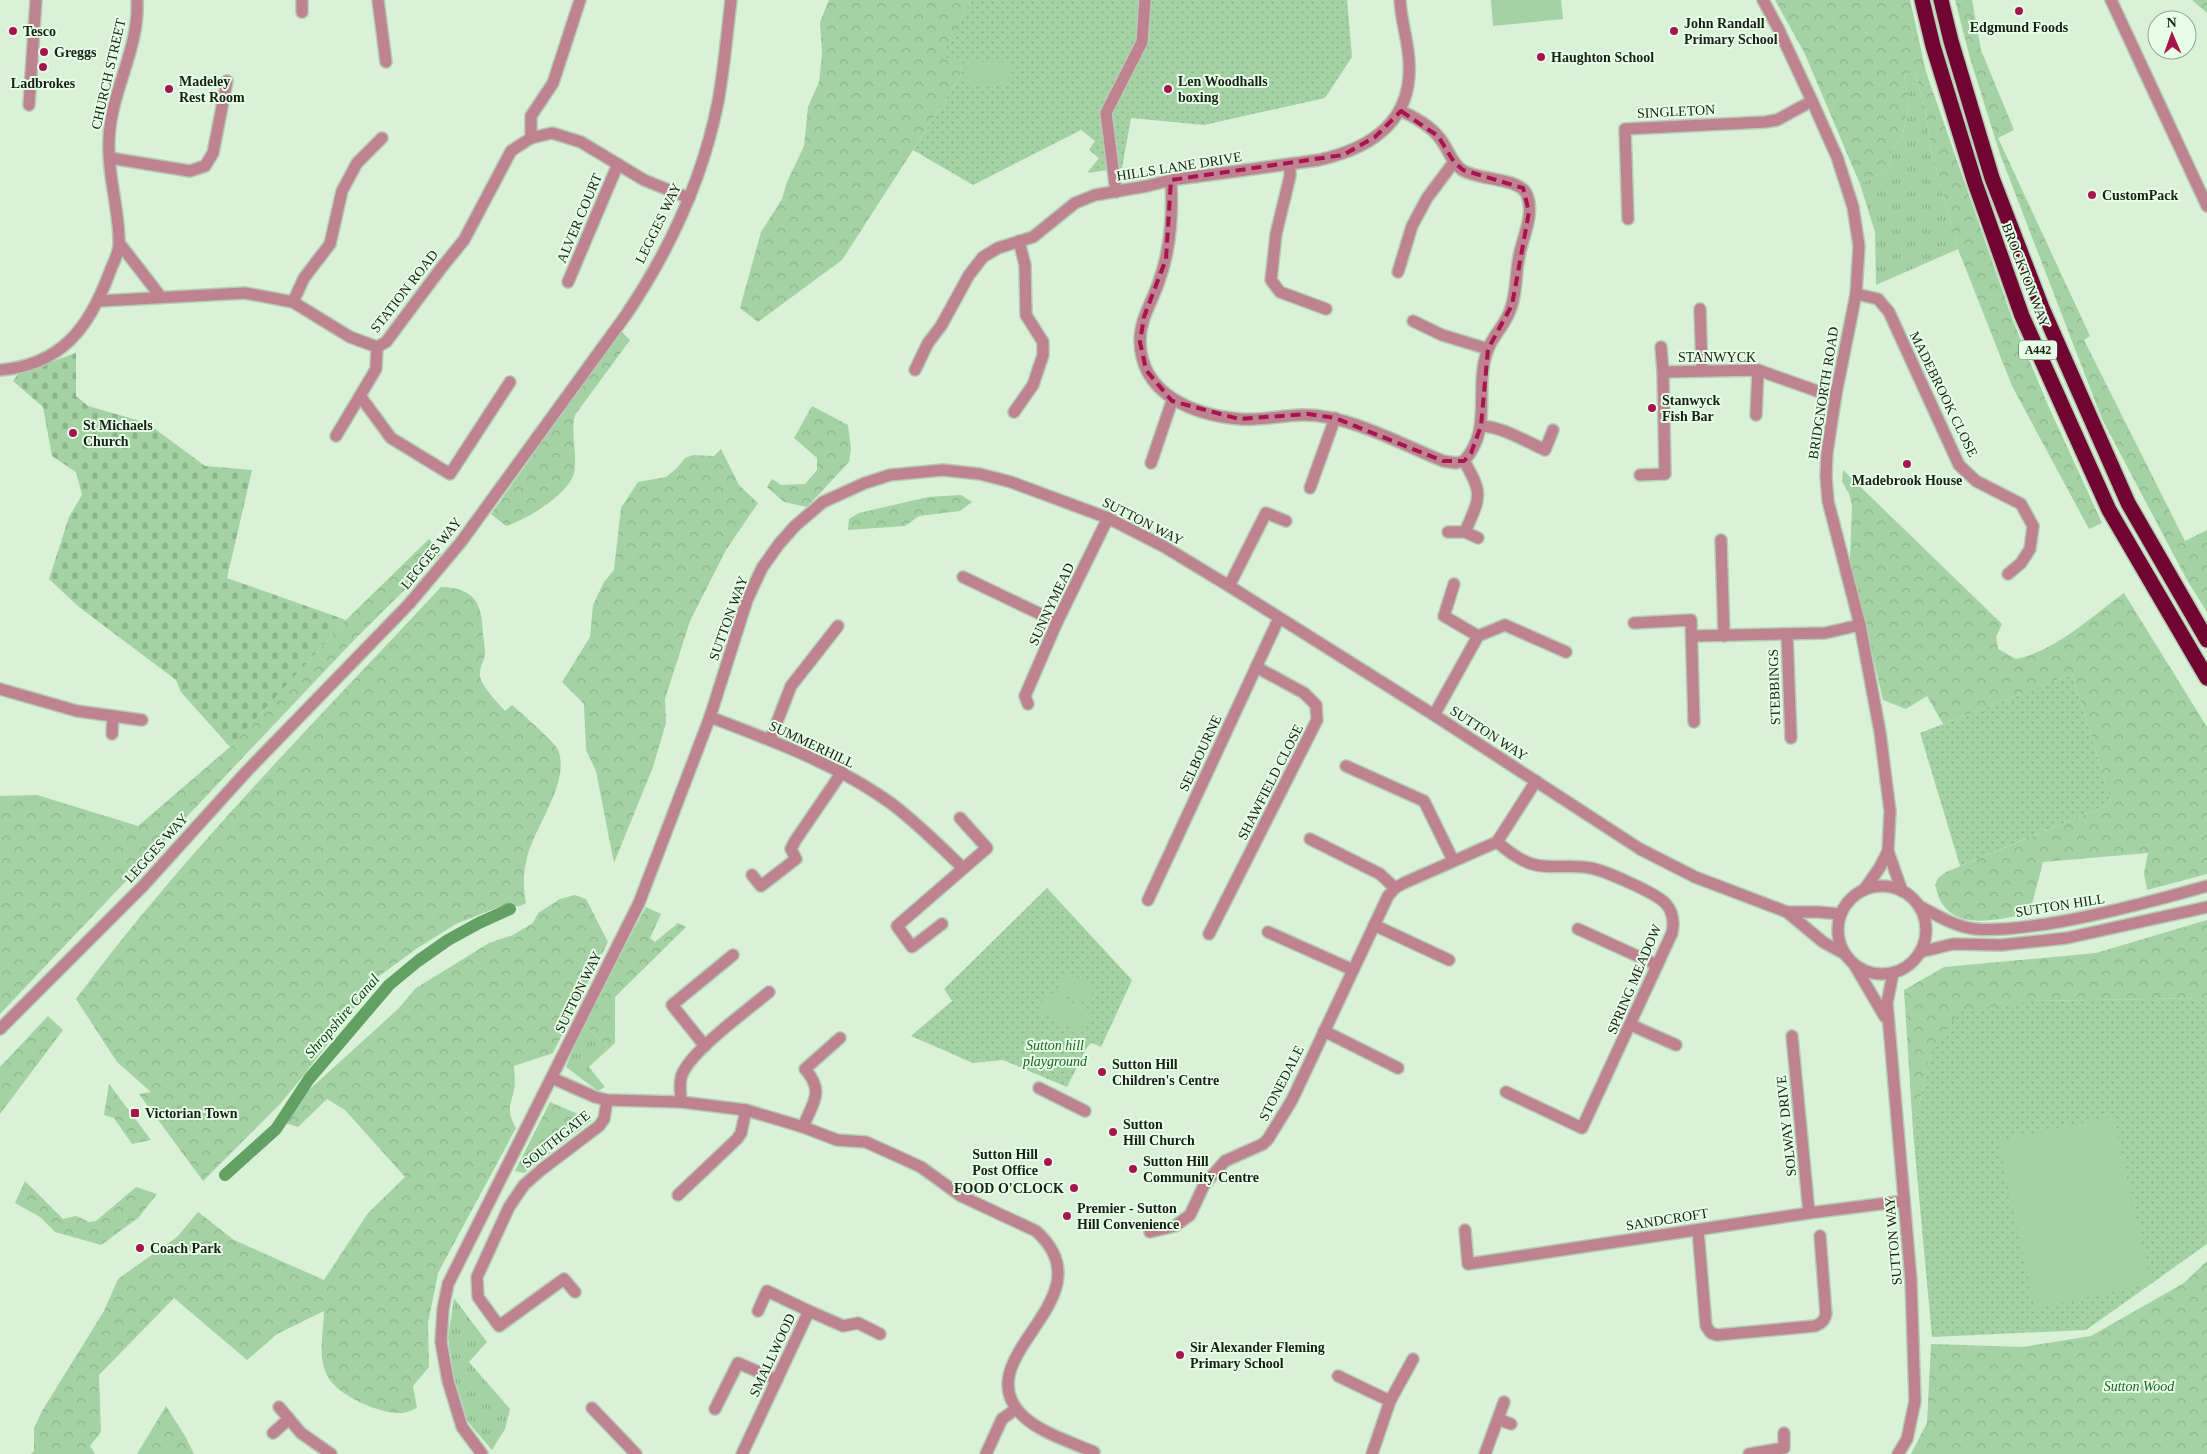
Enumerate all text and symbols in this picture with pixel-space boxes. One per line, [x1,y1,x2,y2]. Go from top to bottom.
marker: Edgmund Foods [2013,5,2025,17]
north arrow [2147,10,2197,60]
text: N [2166,15,2177,30]
place label: John Randall Primary School [1684,16,1778,47]
street label: CHURCH STREET [88,17,129,131]
place label: Edgmund Foods [1970,20,2069,35]
place label: Tesco [23,24,56,39]
marker: Tesco [7,25,19,37]
marker: John Randall Primary School [1668,25,1680,37]
place label: Greggs [54,45,97,60]
marker: Greggs [38,46,50,58]
place label: Haughton School [1551,50,1654,65]
marker: Haughton School [1535,51,1547,63]
marker: Ladbrokes [37,61,49,73]
place label: Madeley Rest Room [179,74,245,105]
place label: Len Woodhalls boxing [1178,74,1268,105]
place label: Ladbrokes [11,76,76,91]
marker: Madeley Rest Room [163,83,175,95]
marker: Len Woodhalls boxing [1162,83,1174,95]
street label: SINGLETON [1637,102,1716,121]
street label: HILLS LANE DRIVE [1115,149,1243,184]
street label: ALVER COURT [554,171,605,265]
street label: LEGGES WAY [633,181,684,266]
place label: CustomPack [2102,188,2178,203]
marker: CustomPack [2086,189,2098,201]
street label: BROCKTON WAY [1999,221,2052,329]
street label: STATION ROAD [368,247,441,335]
street label: BRIDGNORTH ROAD [1806,326,1841,460]
street label: MADEBROOK CLOSE [1907,329,1981,460]
road number: A442 [2019,340,2057,360]
street label: STANWYCK [1678,350,1756,365]
place label: Stanwyck Fish Bar [1662,393,1721,424]
marker: Stanwyck Fish Bar [1646,402,1658,414]
place label: St Michaels Church [83,418,153,449]
marker: St Michaels Church [67,427,79,439]
marker: Madebrook House [1901,458,1913,470]
place label: Madebrook House [1852,473,1962,488]
street label: SUTTON WAY [1100,495,1186,548]
street label: LEGGES WAY [398,515,465,592]
street label: SUNNYMEAD [1026,561,1077,648]
street label: SUTTON WAY [706,574,751,662]
street label: STEBBINGS [1766,649,1783,725]
street label: SUTTON WAY [1447,703,1530,764]
street label: SELBOURNE [1176,713,1225,794]
street label: SUMMERHILL [767,718,857,771]
street label: SHAWFIELD CLOSE [1235,722,1306,842]
street label: LEGGES WAY [122,811,191,886]
street label: SUTTON HILL [2014,891,2106,920]
street label: SPRING MEADOW [1605,921,1665,1036]
street label: SUTTON WAY [552,949,605,1035]
water label: Shropshire Canal [301,971,383,1061]
park label: Sutton hill playground [1022,1038,1088,1069]
street label: STONEDALE [1256,1043,1307,1123]
place label: Sutton Hill Children's Centre [1112,1057,1219,1088]
marker: Sutton Hill Children's Centre [1096,1066,1108,1078]
street label: SOLWAY DRIVE [1774,1075,1799,1177]
place label: Victorian Town [145,1106,238,1121]
marker: Victorian Town [129,1107,141,1119]
street label: SOUTHGATE [520,1108,593,1171]
place label: Sutton Hill Church [1123,1117,1195,1148]
marker: Sutton Hill Church [1107,1126,1119,1138]
place label: Sutton Hill Post Office [972,1147,1038,1178]
place label: Sutton Hill Community Centre [1143,1154,1259,1185]
marker: Sutton Hill Post Office [1042,1156,1054,1168]
marker: Sutton Hill Community Centre [1127,1163,1139,1175]
place label: FOOD O'CLOCK [954,1181,1064,1196]
marker: FOOD O'CLOCK [1068,1182,1080,1194]
street label: SUTTON WAY [1882,1196,1905,1286]
place label: Premier - Sutton Hill Convenience [1077,1201,1179,1232]
street label: SANDCROFT [1625,1206,1710,1233]
marker: Premier - Sutton Hill Convenience [1061,1210,1073,1222]
place label: Coach Park [150,1241,221,1256]
marker: Coach Park [134,1242,146,1254]
street label: SMALLWOOD [747,1311,798,1399]
place label: Sir Alexander Fleming Primary School [1190,1340,1325,1371]
marker: Sir Alexander Fleming Primary School [1174,1349,1186,1361]
park label: Sutton Wood [2104,1379,2175,1394]

